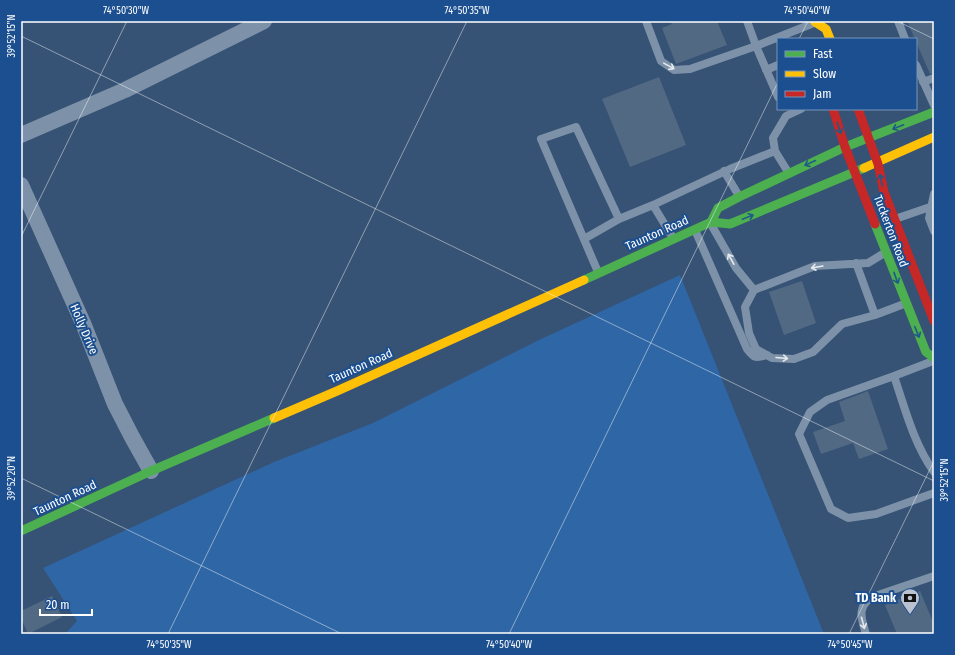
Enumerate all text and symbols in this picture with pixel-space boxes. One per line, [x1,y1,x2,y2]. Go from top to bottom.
text: 74°50'30"W [103,5,149,17]
text: 74°50'35"W [444,5,490,17]
text: 74°50'40"W [784,5,830,17]
text: 39°52'15"N [6,15,18,57]
legend [777,38,917,110]
text: Fast [813,47,832,61]
one-way arrow [663,63,675,71]
text: Slow [813,67,836,81]
text: Jam [813,87,831,101]
one-way arrow [836,121,843,134]
one-way arrow [892,123,904,131]
one-way arrow [804,160,816,167]
one-way arrow [877,174,885,187]
street label: Tuckerton Road [871,193,911,269]
street label: Taunton Road [623,213,691,253]
one-way arrow [742,213,754,220]
one-way arrow [727,253,734,265]
one-way arrow [811,263,824,271]
one-way arrow [893,271,900,284]
street label: Holly Drive [67,302,101,356]
one-way arrow [914,326,922,338]
street label: Taunton Road [327,346,395,386]
one-way arrow [775,355,788,362]
text: 39°52'20"N [6,456,18,500]
text: 39°52'15"N [939,459,951,501]
street label: Taunton Road [31,477,99,519]
bank icon: TD Bank [899,587,921,615]
scale bar [40,591,92,617]
place label: TD Bank [855,591,897,605]
text: 20 m [46,598,70,612]
one-way arrow [860,616,867,629]
text: 74°50'35"W [146,639,192,651]
text: 74°50'40"W [486,639,532,651]
text: 74°50'45"W [828,639,873,651]

